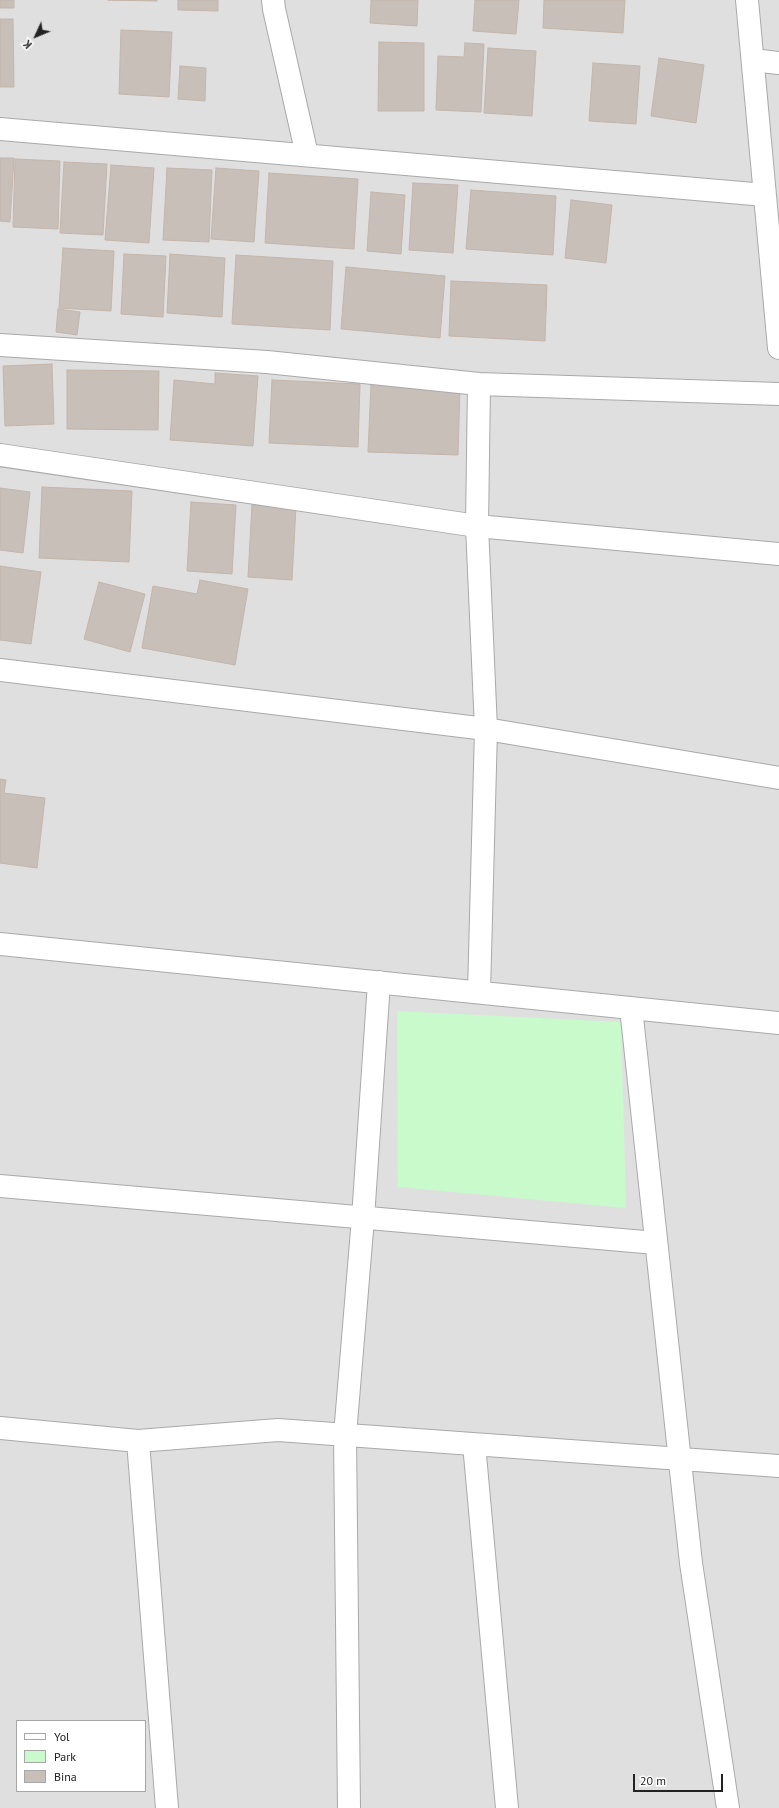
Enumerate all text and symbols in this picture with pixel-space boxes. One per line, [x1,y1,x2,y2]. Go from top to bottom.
north arrow [16,16,56,56]
text: K [20,37,35,52]
legend [16,1720,146,1792]
text: Yol [54,1729,70,1744]
text: Park [54,1749,76,1764]
scale bar [635,1766,725,1792]
text: Bina [54,1769,77,1784]
text: 20 m [640,1773,666,1788]

